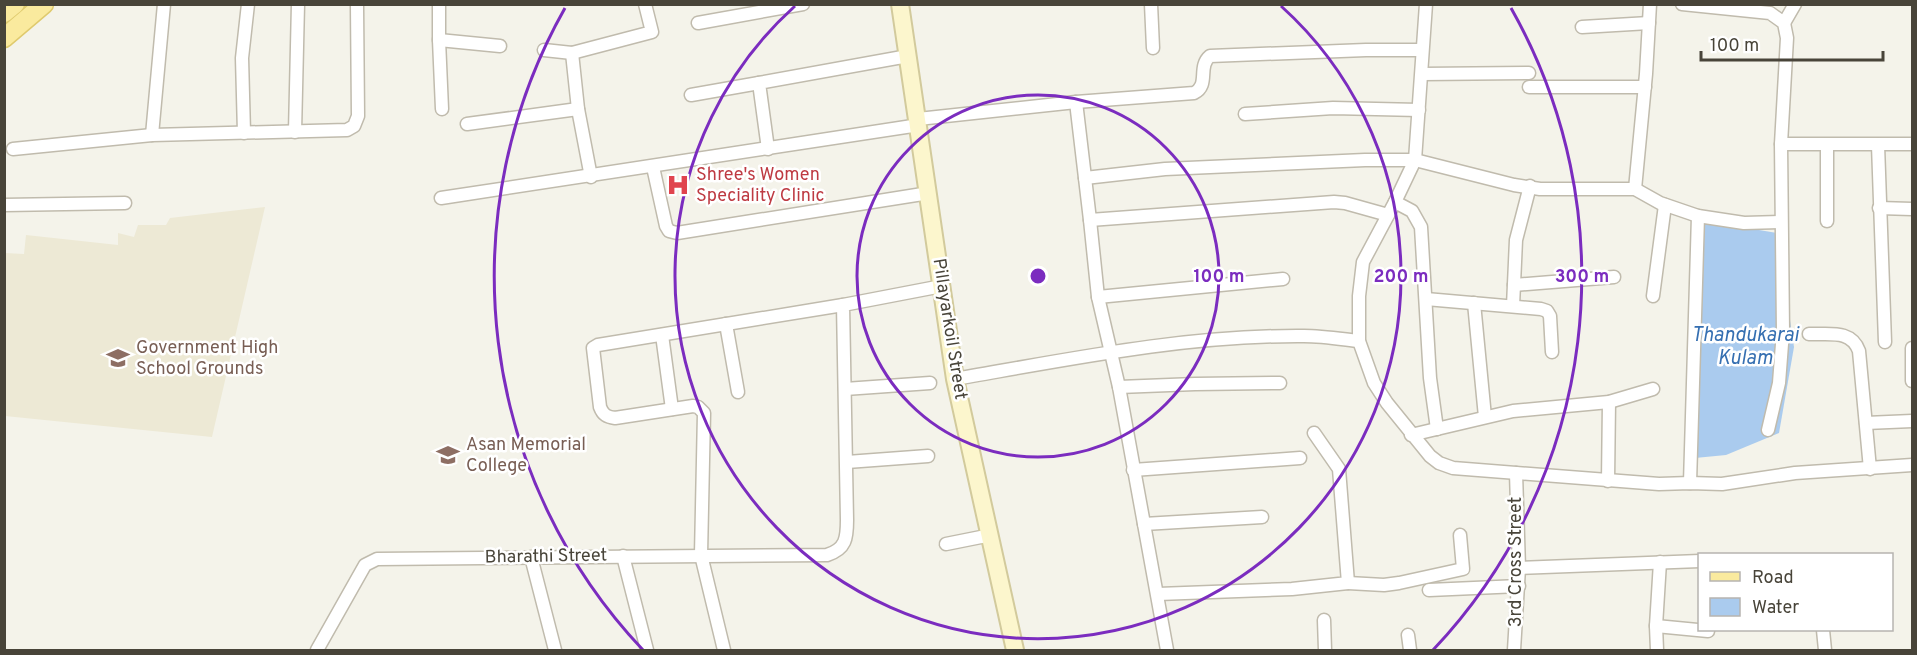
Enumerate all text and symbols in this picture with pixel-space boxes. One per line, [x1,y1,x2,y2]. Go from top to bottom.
scale bar [1701,24,1882,62]
text: 100 m [1710,35,1759,58]
place label: Shree's Women Speciality Clinic [696,164,824,208]
hospital icon: Shree's Women Speciality Clinic [665,172,691,198]
street label: Pillayarkoil Street [926,257,972,401]
centre of rings [1028,266,1048,286]
text: 100 m [1193,266,1245,289]
text: 200 m [1373,266,1429,289]
text: 300 m [1555,266,1609,289]
water label: Thandukarai Kulam [1691,323,1800,372]
place label: Government High School Grounds [136,337,278,381]
school or university icon: Government High School Grounds [105,345,131,371]
place label: Asan Memorial College [466,434,586,478]
school or university icon: Asan Memorial College [435,442,461,468]
street label: 3rd Cross Street [1505,497,1528,627]
street label: Bharathi Street [485,544,607,570]
legend [1698,553,1893,631]
text: Road [1752,567,1794,590]
text: Water [1752,597,1799,620]

